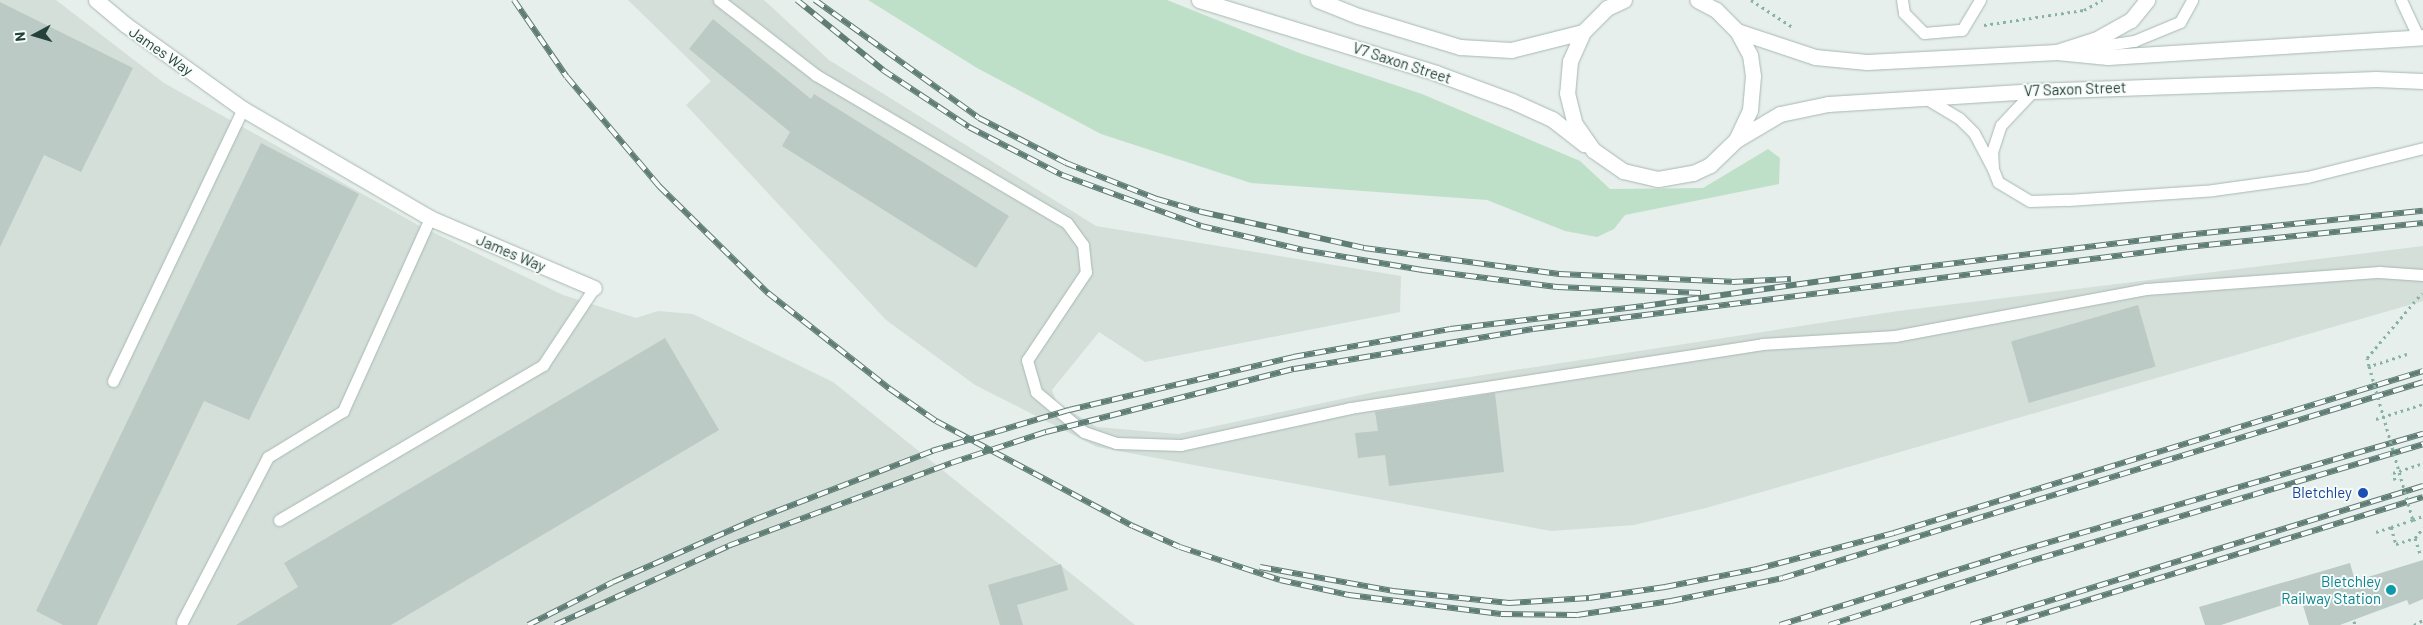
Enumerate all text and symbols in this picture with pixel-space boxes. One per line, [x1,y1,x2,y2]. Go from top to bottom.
north arrow [10,10,60,60]
street label: James Way [126,23,196,79]
text: N [11,31,29,42]
street label: V7 Saxon Street [1351,39,1453,87]
street label: V7 Saxon Street [2024,78,2126,100]
street label: James Way [474,230,548,276]
place label: Bletchley [2292,484,2352,502]
marker: Bletchley [2356,486,2370,500]
place label: Bletchley Railway Station [2281,572,2381,607]
marker: Bletchley Railway Station [2385,584,2397,596]

